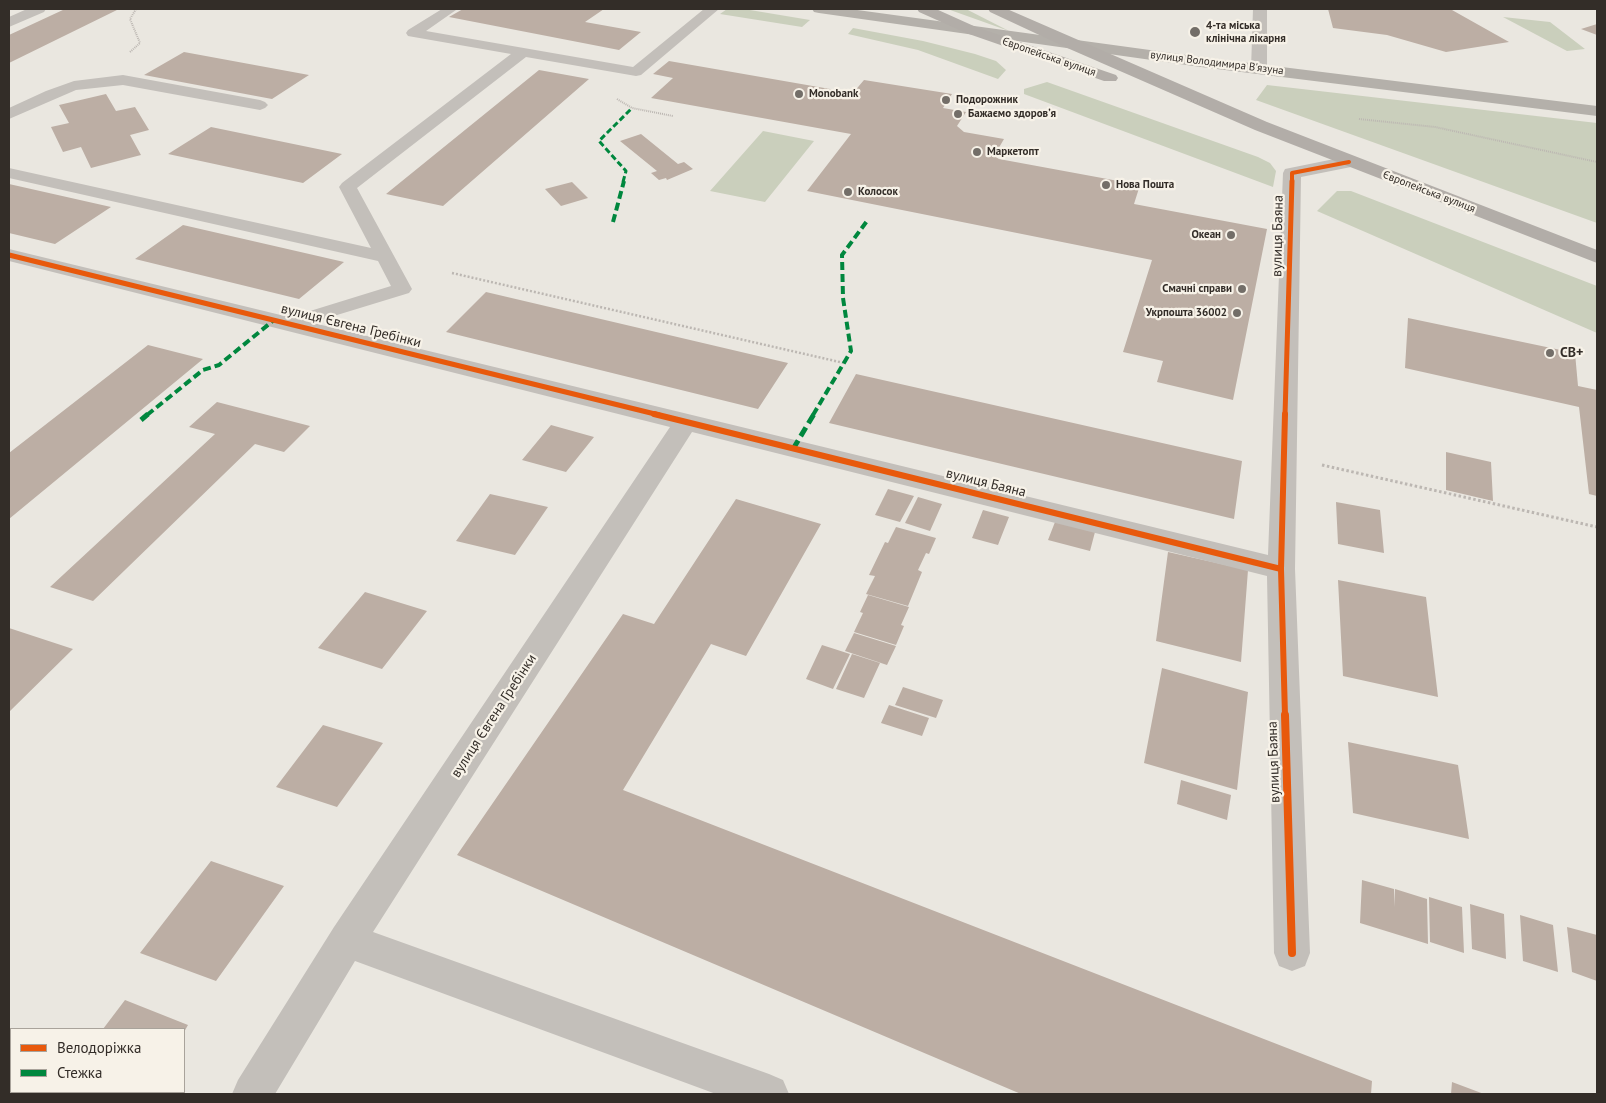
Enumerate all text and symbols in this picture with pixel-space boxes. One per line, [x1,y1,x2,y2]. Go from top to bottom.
place label: 4-та міська клінічна лікарня [1206,19,1286,45]
marker: 4-та міська клінічна лікарня [1188,25,1202,39]
street label: Європейська вулиця [1000,35,1098,79]
street label: вулиця Володимира В'язуна [1150,48,1284,78]
place label: Monobank [809,87,858,101]
marker: Monobank [793,88,805,100]
place label: Подорожник [956,93,1018,107]
marker: Подорожник [940,94,952,106]
place label: Бажаємо здоровʼя [968,107,1056,121]
marker: Бажаємо здоровʼя [952,108,964,120]
place label: Маркетопт [987,145,1039,159]
marker: Маркетопт [971,146,983,158]
street label: Європейська вулиця [1381,168,1477,216]
place label: Нова Пошта [1116,178,1174,192]
marker: Нова Пошта [1100,179,1112,191]
place label: Колосок [858,185,898,199]
marker: Колосок [842,186,854,198]
street label: вулиця Баяна [1269,195,1287,277]
place label: Океан [1191,228,1221,242]
marker: Океан [1225,229,1237,241]
place label: Смачні справи [1162,282,1232,296]
marker: Смачні справи [1236,283,1248,295]
street label: вулиця Євгена Гребінки [279,300,423,352]
place label: Укрпошта 36002 [1146,306,1227,320]
marker: Укрпошта 36002 [1231,307,1243,319]
place label: СВ+ [1560,345,1583,361]
marker: СВ+ [1544,347,1556,359]
street label: вулиця Баяна [944,465,1028,501]
street label: вулиця Євгена Гребінки [448,651,540,781]
street label: вулиця Баяна [1264,721,1284,803]
legend [10,1028,185,1093]
text: Велодоріжка [57,1038,141,1057]
text: Стежка [57,1063,102,1082]

